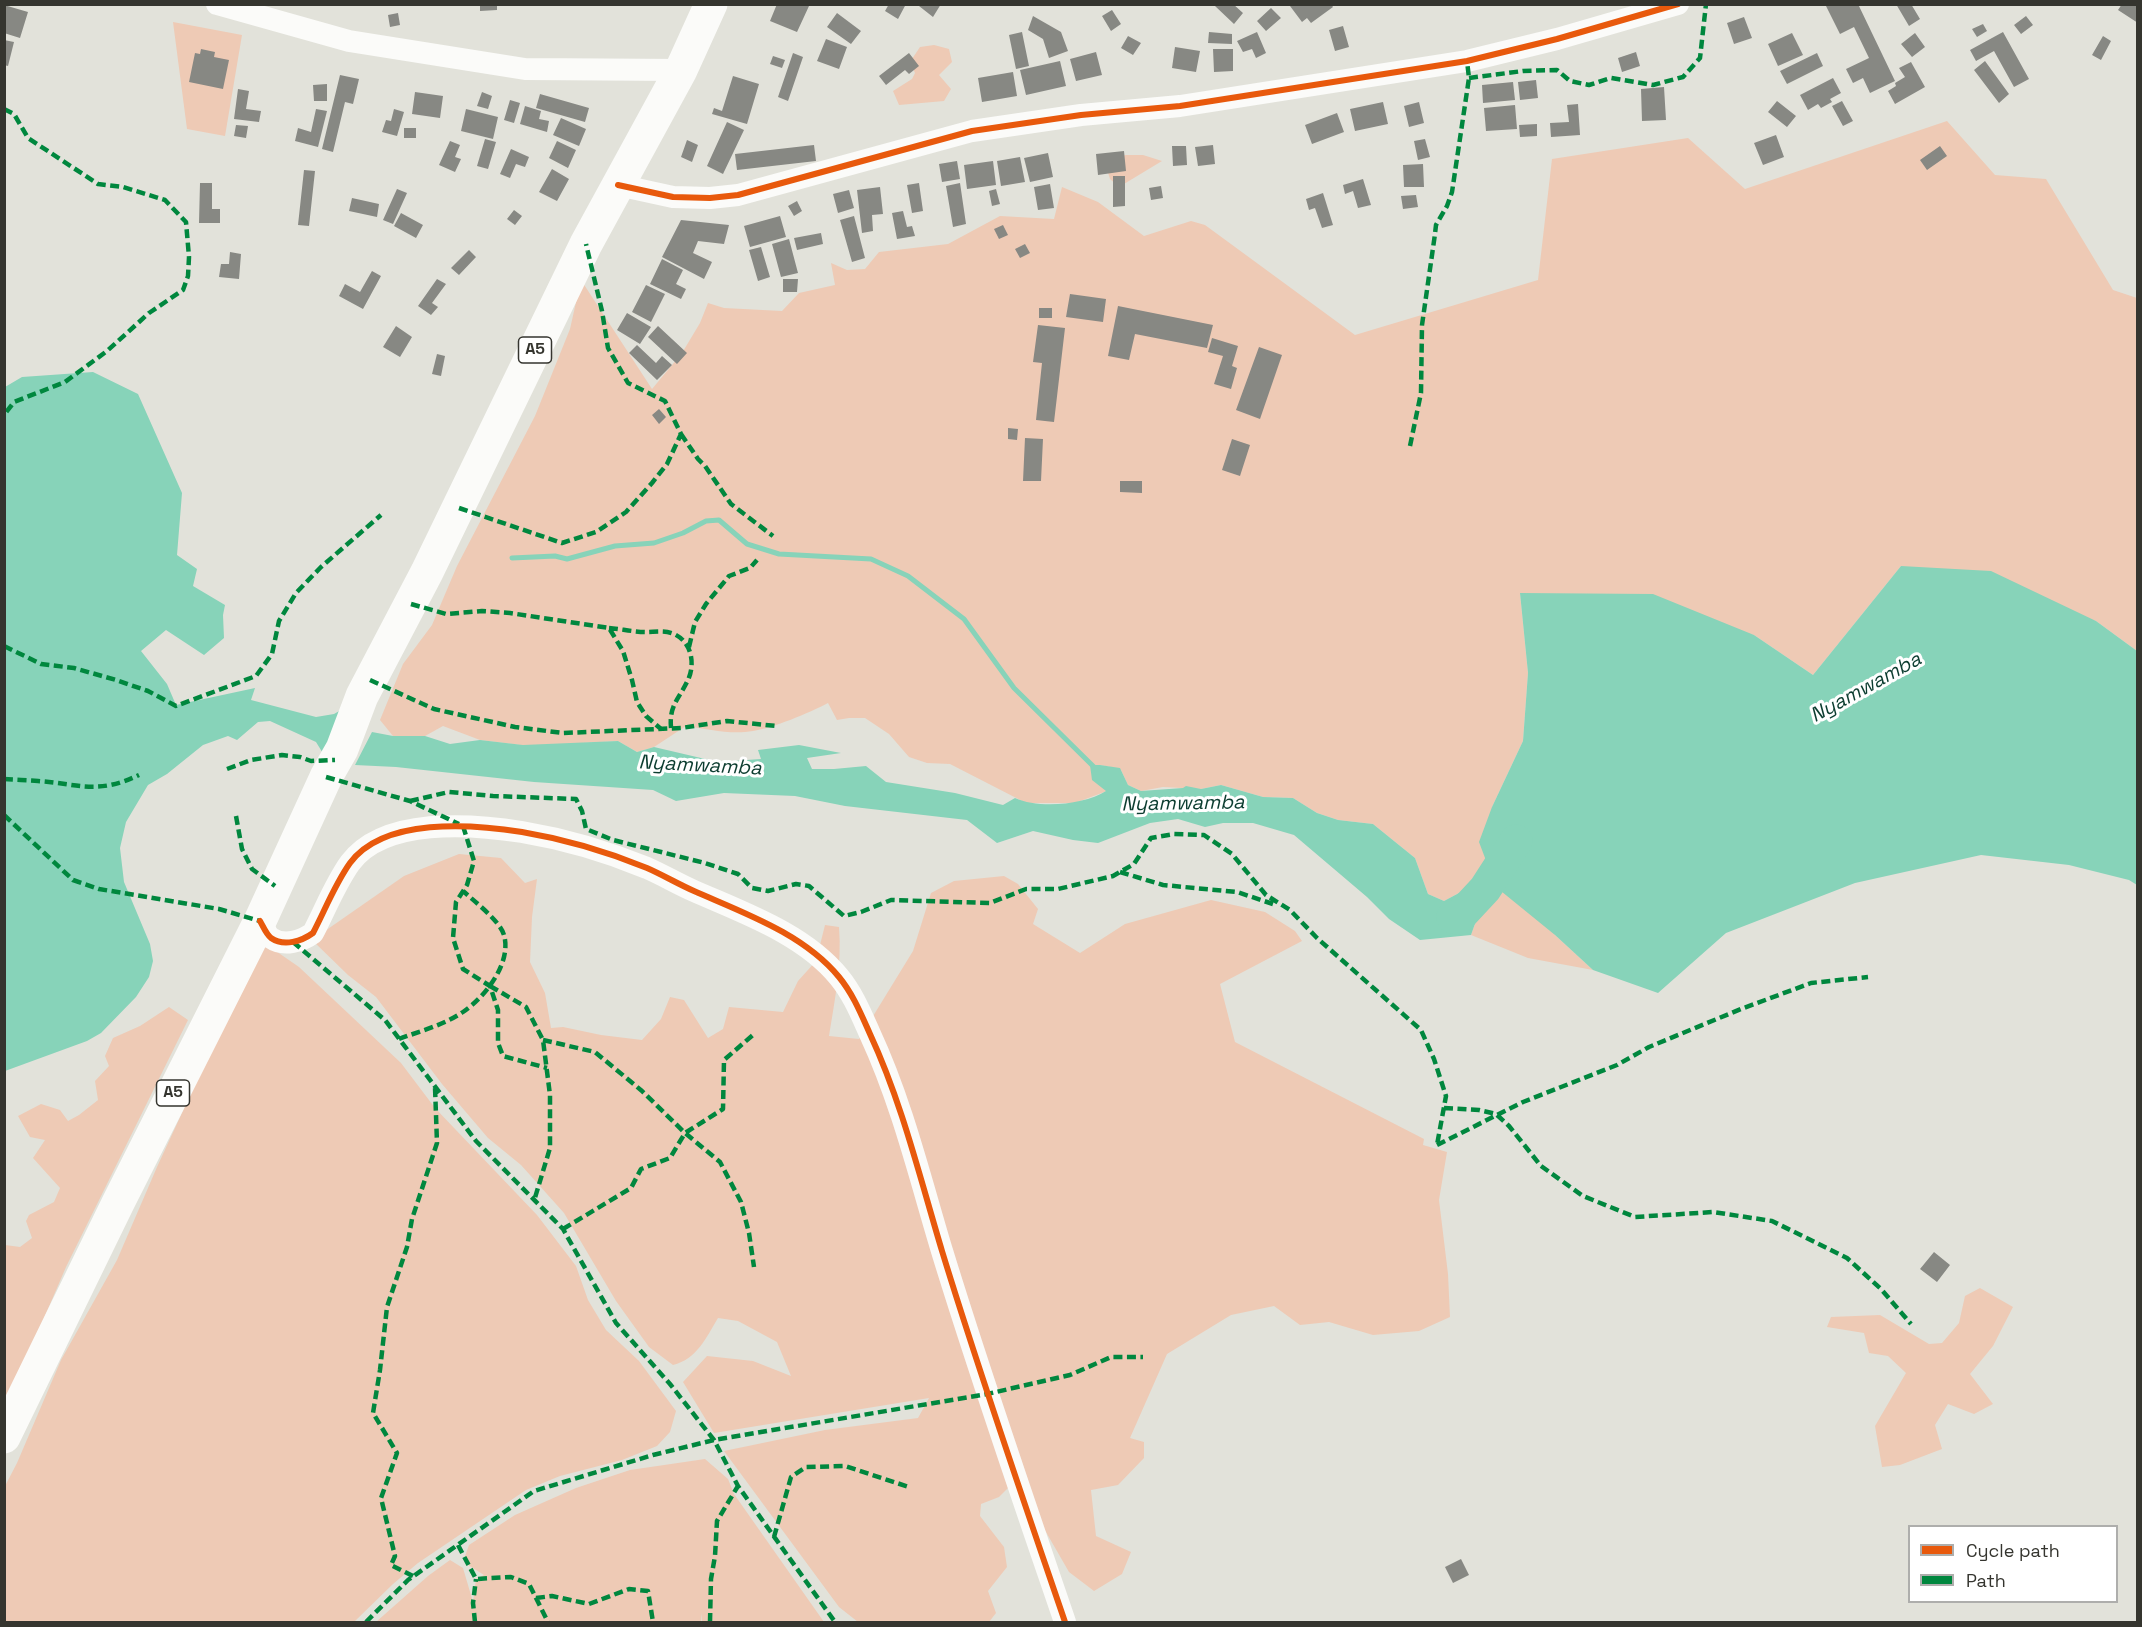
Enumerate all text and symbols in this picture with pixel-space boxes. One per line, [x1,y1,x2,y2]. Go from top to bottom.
road number: A5 [518,337,552,363]
water label: Nyamwamba [1806,648,1926,728]
water label: Nyamwamba [638,751,762,781]
water label: Nyamwamba [1121,791,1245,817]
road number: A5 [156,1080,190,1106]
legend [1908,1525,2118,1603]
text: Cycle path [1966,1539,2060,1562]
text: Path [1966,1569,2006,1592]

